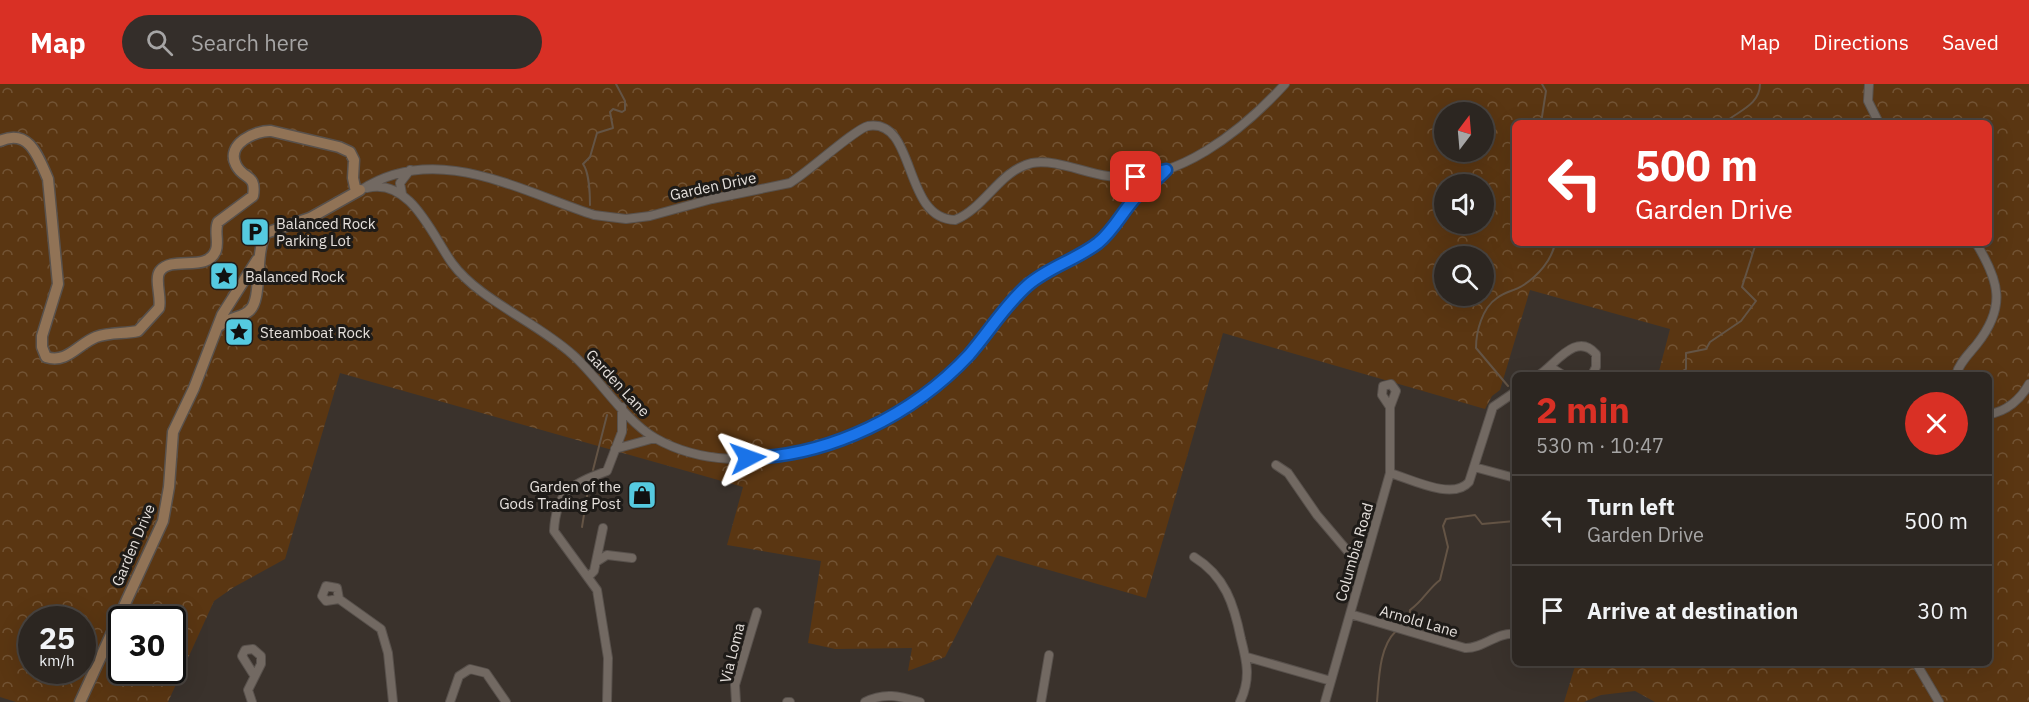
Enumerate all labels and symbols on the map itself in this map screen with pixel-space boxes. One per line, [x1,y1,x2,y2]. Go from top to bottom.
north arrow [1434,102,1494,162]
pin [1110,151,1161,202]
street label: Garden Drive [668,168,758,204]
place label: Balanced Rock Parking Lot [276,214,376,250]
parking icon: Balanced Rock Parking Lot [239,216,271,248]
place icon: Balanced Rock [208,260,240,292]
place label: Balanced Rock [245,267,345,286]
place icon: Steamboat Rock [223,316,255,348]
place label: Steamboat Rock [260,323,370,342]
street label: Garden Lane [582,345,654,421]
position arrow [716,426,780,490]
place label: Garden of the Gods Trading Post [499,477,621,513]
shop icon: Garden of the Gods Trading Post [626,479,658,511]
street label: Columbia Road [1331,500,1377,604]
street label: Garden Drive [107,501,159,589]
street label: Arnold Lane [1378,601,1460,641]
speed limit sign: 30 [108,606,186,684]
street label: Via Loma [715,621,749,685]

